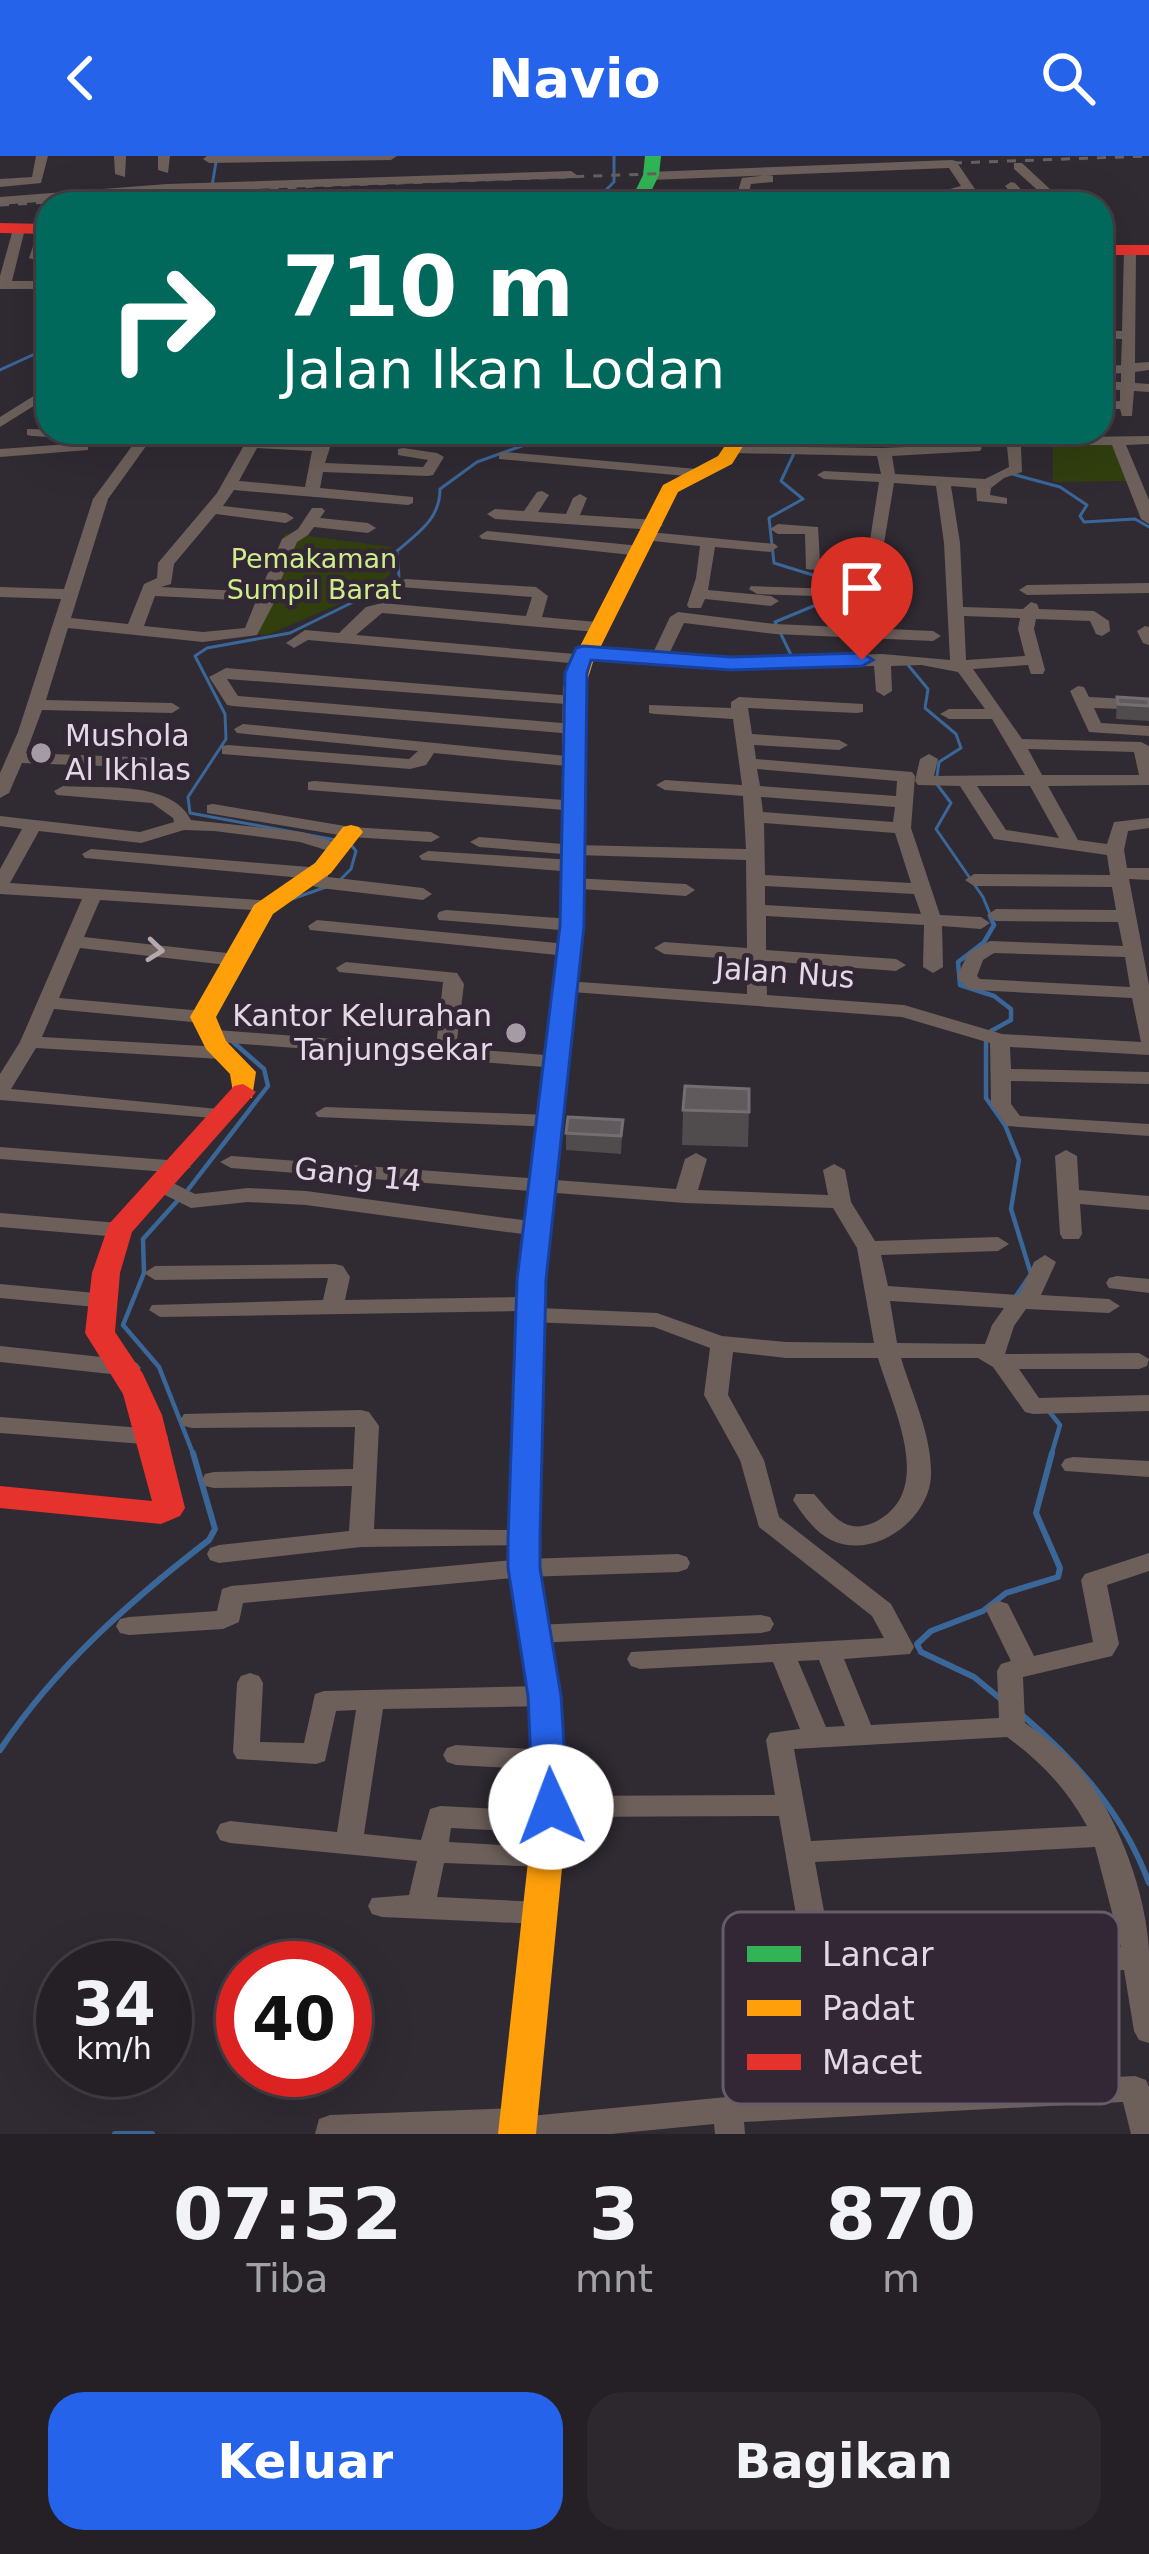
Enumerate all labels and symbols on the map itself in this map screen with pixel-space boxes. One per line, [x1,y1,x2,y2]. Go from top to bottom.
pin [811,537,913,660]
park label: Pemakaman Sumpil Barat [227,543,401,605]
place label: Mushola Al Ikhlas [65,718,191,787]
marker: Mushola Al Ikhlas [28,740,54,766]
one-way arrow [146,937,165,962]
street label: Jalan Nus [712,950,856,995]
place label: Kantor Kelurahan Tanjungsekar [232,998,493,1067]
marker: Kantor Kelurahan Tanjungsekar [503,1020,529,1046]
street label: Gang 14 [293,1150,423,1199]
position arrow [488,1744,614,1870]
legend [723,1912,1119,2104]
text: Lancar [822,1935,934,1974]
speed limit sign: 40 [216,1941,372,2097]
text: Padat [822,1989,915,2028]
text: Macet [822,2043,922,2082]

